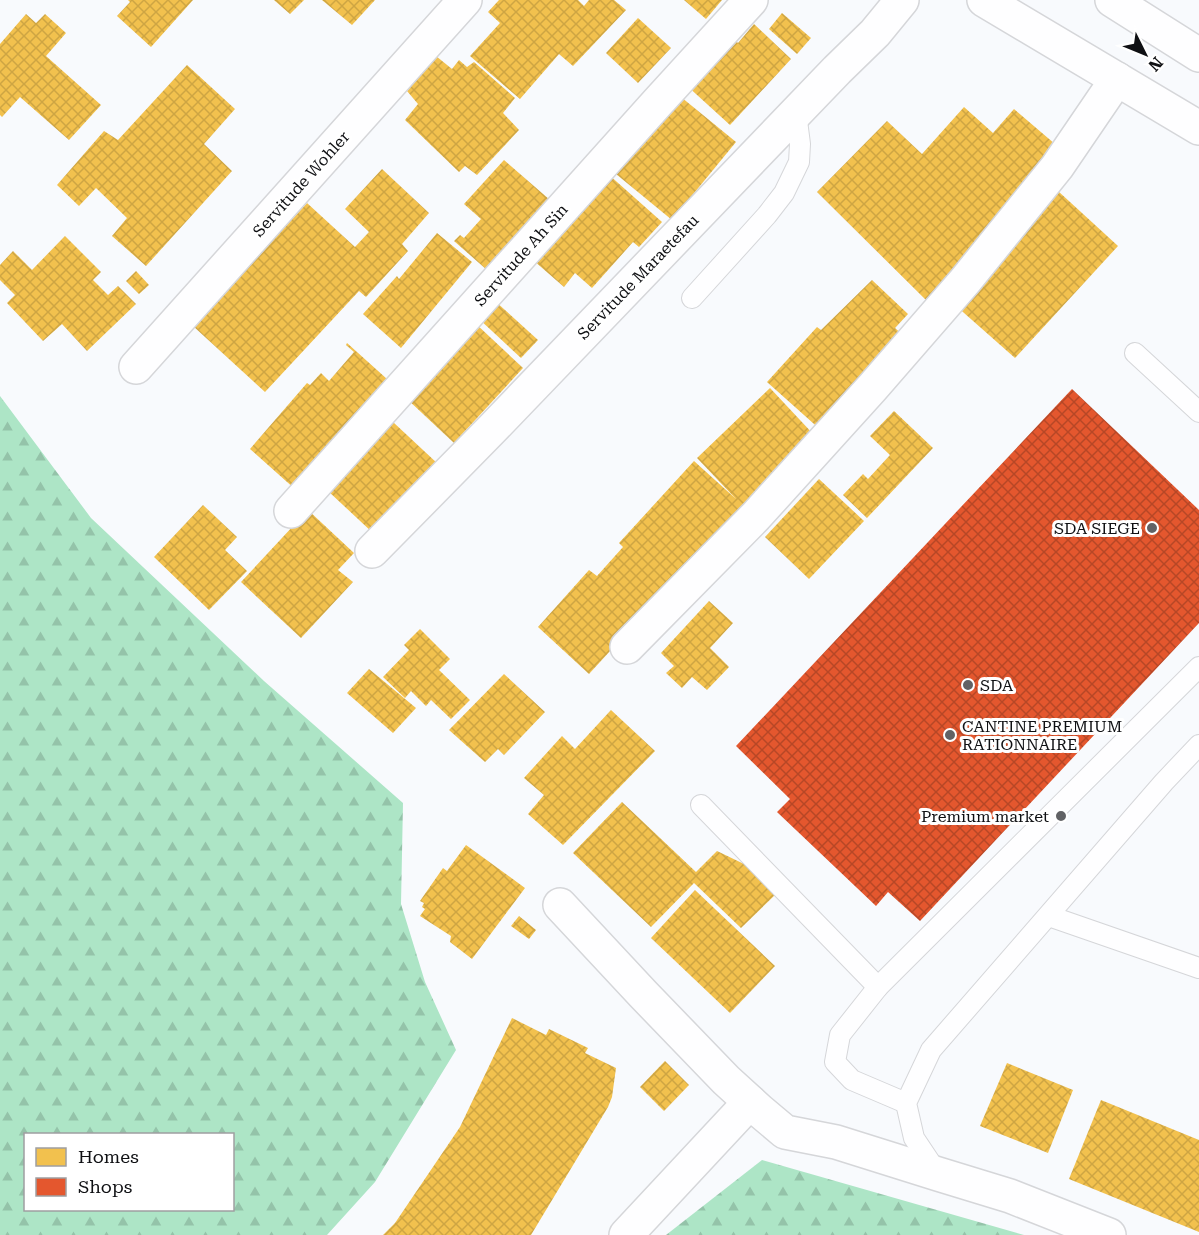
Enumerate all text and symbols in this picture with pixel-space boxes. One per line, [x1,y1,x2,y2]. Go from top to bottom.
north arrow [1115,24,1175,84]
text: N [1144,53,1167,75]
street label: Servitude Wohler [249,127,354,241]
street label: Servitude Ah Sin [470,200,572,310]
street label: Servitude Maraetefau [574,211,702,343]
place label: SDA SIEGE [1054,519,1140,538]
marker: SDA SIEGE [1145,521,1159,535]
place label: SDA [980,676,1014,695]
marker: SDA [961,678,975,692]
place label: CANTINE PREMIUM RATIONNAIRE [962,717,1122,754]
marker: CANTINE PREMIUM RATIONNAIRE [943,728,957,742]
place label: Premium market [921,807,1049,826]
marker: Premium market [1054,809,1068,823]
legend [24,1133,234,1211]
text: Homes [78,1146,139,1167]
text: Shops [78,1176,132,1197]

